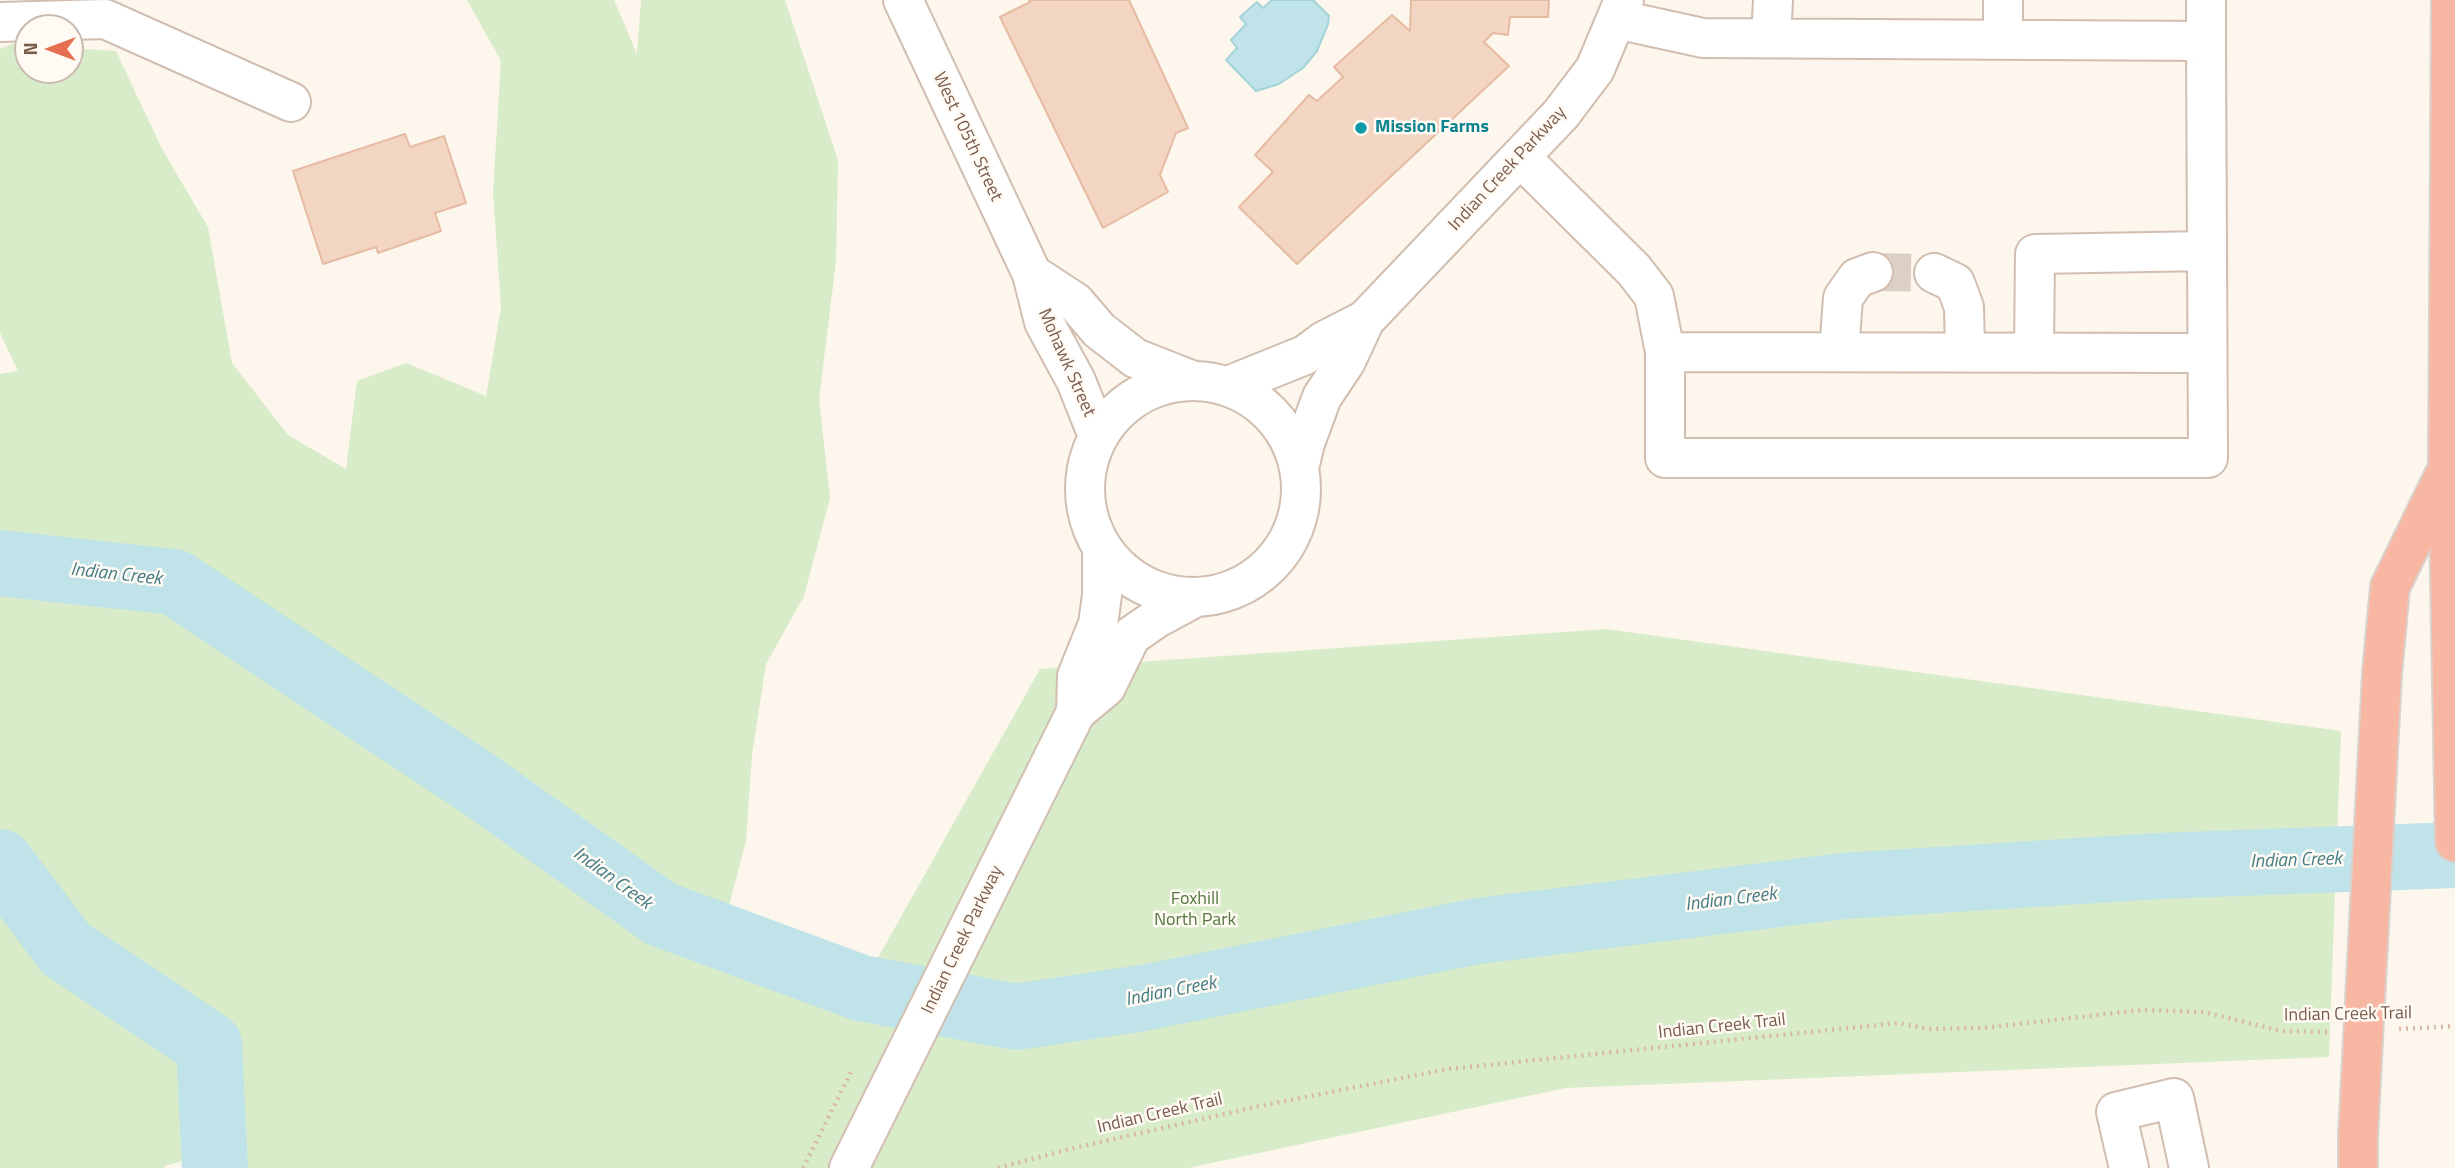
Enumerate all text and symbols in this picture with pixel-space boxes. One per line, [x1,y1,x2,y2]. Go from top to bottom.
north arrow [14,14,84,84]
text: N [15,42,44,56]
street label: West 105th Street [928,69,1006,205]
street label: Indian Creek Parkway [1445,102,1571,236]
place label: Mission Farms [1375,117,1489,139]
marker: Mission Farms [1353,120,1369,136]
street label: Mohawk Street [1033,306,1099,420]
water label: Indian Creek [69,559,163,591]
water label: Indian Creek [568,843,656,915]
water label: Indian Creek [2250,848,2342,874]
street label: Indian Creek Parkway [918,862,1008,1018]
water label: Indian Creek [1684,883,1778,917]
park label: Foxhill North Park [1154,889,1236,932]
water label: Indian Creek [1124,972,1218,1012]
street label: Indian Creek Trail [2284,1003,2412,1027]
street label: Indian Creek Trail [1657,1010,1787,1044]
street label: Indian Creek Trail [1095,1089,1225,1139]

